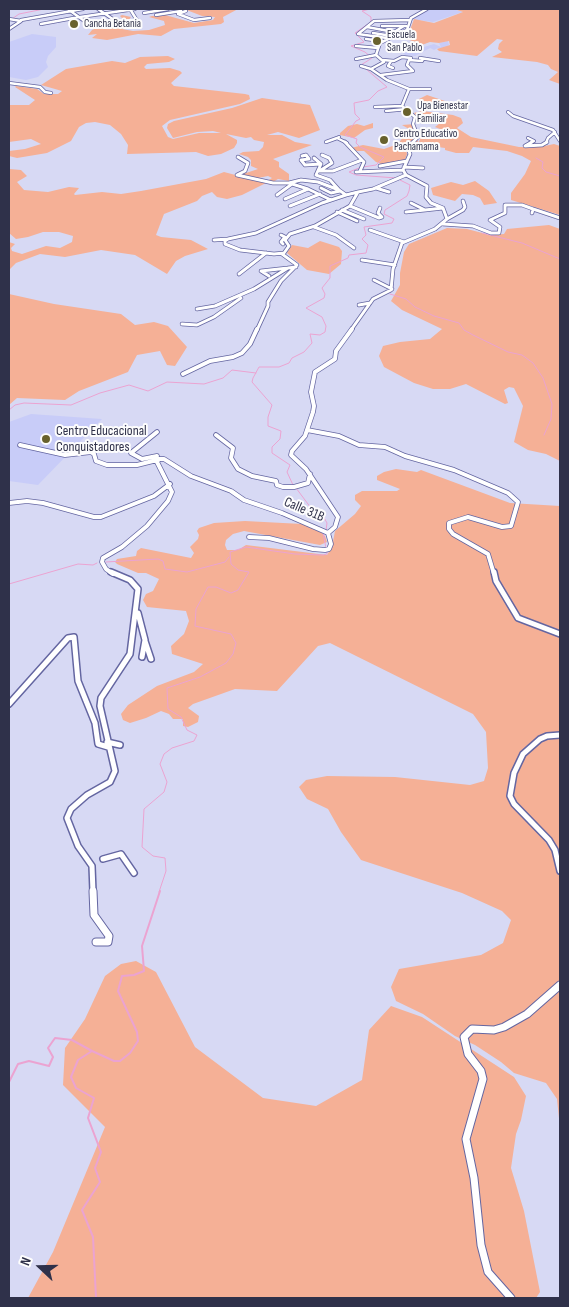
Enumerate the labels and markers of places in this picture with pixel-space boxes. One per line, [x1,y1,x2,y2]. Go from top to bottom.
place label: Cancha Betania [84,17,141,31]
marker: Cancha Betania [68,18,80,30]
place label: Escuela San Pablo [387,28,422,54]
marker: Escuela San Pablo [371,35,383,47]
place label: Upa Bienestar Familiar [417,99,468,125]
marker: Upa Bienestar Familiar [401,106,413,118]
place label: Centro Educativo Pachamama [394,127,457,153]
marker: Centro Educativo Pachamama [378,134,390,146]
place label: Centro Educacional Conquistadores [56,423,147,456]
marker: Centro Educacional Conquistadores [40,433,52,445]

